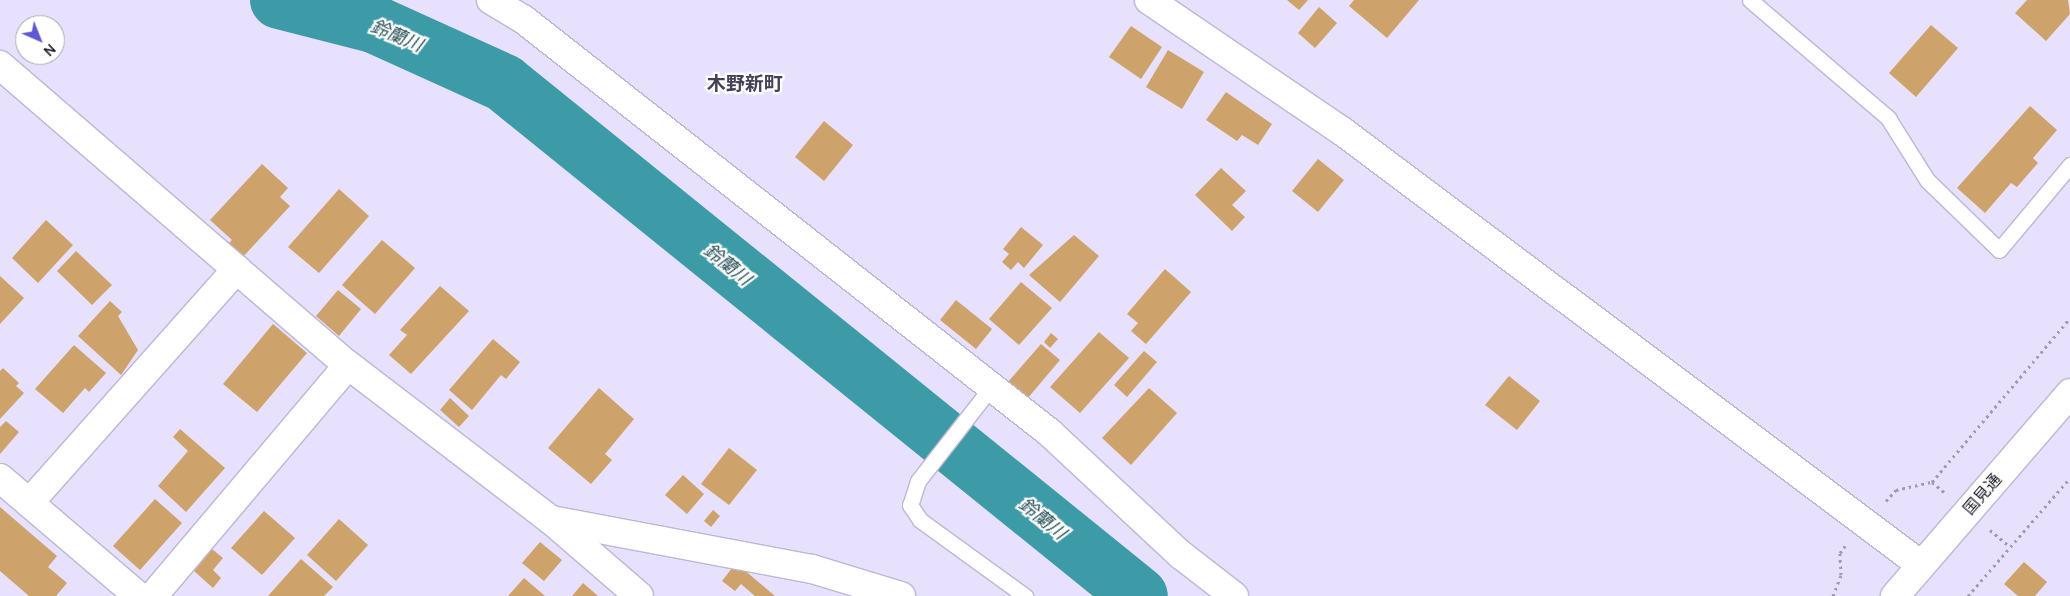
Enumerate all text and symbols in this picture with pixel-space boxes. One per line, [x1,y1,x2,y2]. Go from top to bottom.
north arrow [15,15,65,65]
water label: 鈴蘭川 [368,15,426,55]
text: N [40,40,60,61]
district label: 木野新町 [707,73,783,95]
water label: 鈴蘭川 [700,239,756,289]
street label: 国見通 [1959,470,2005,518]
water label: 鈴蘭川 [1015,493,1071,543]

